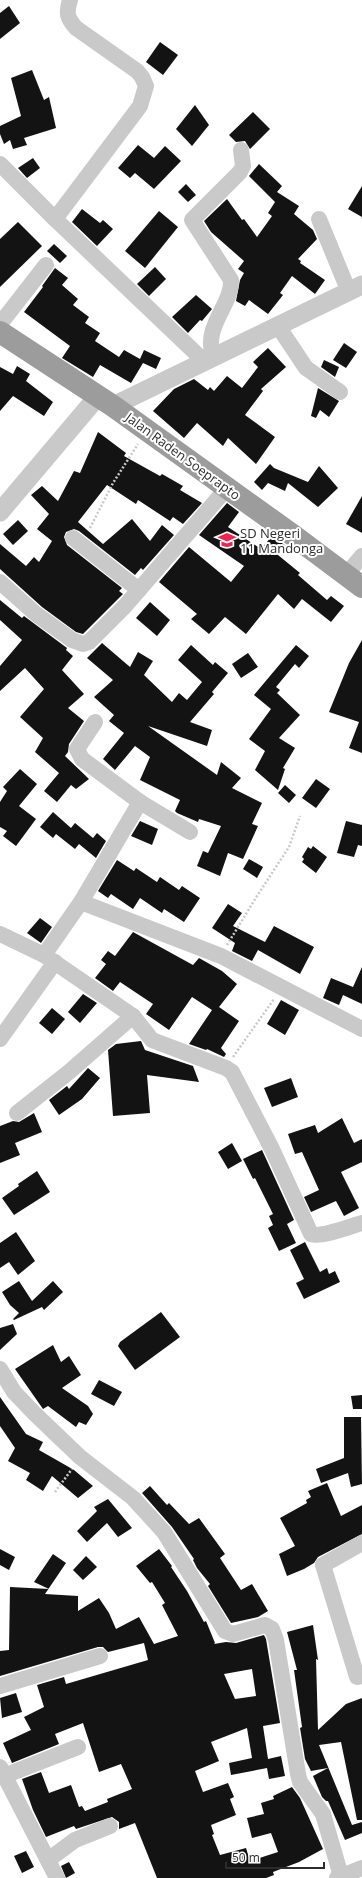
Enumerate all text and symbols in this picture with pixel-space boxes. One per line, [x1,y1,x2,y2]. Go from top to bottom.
street label: Jalan Raden Soeprapto [120,407,244,504]
place label: SD Negeri 11 Mandonga [240,524,323,557]
school or university icon: SD Negeri 11 Mandonga [217,530,237,550]
scale bar [226,1844,324,1870]
text: 50 m [232,1849,260,1866]

